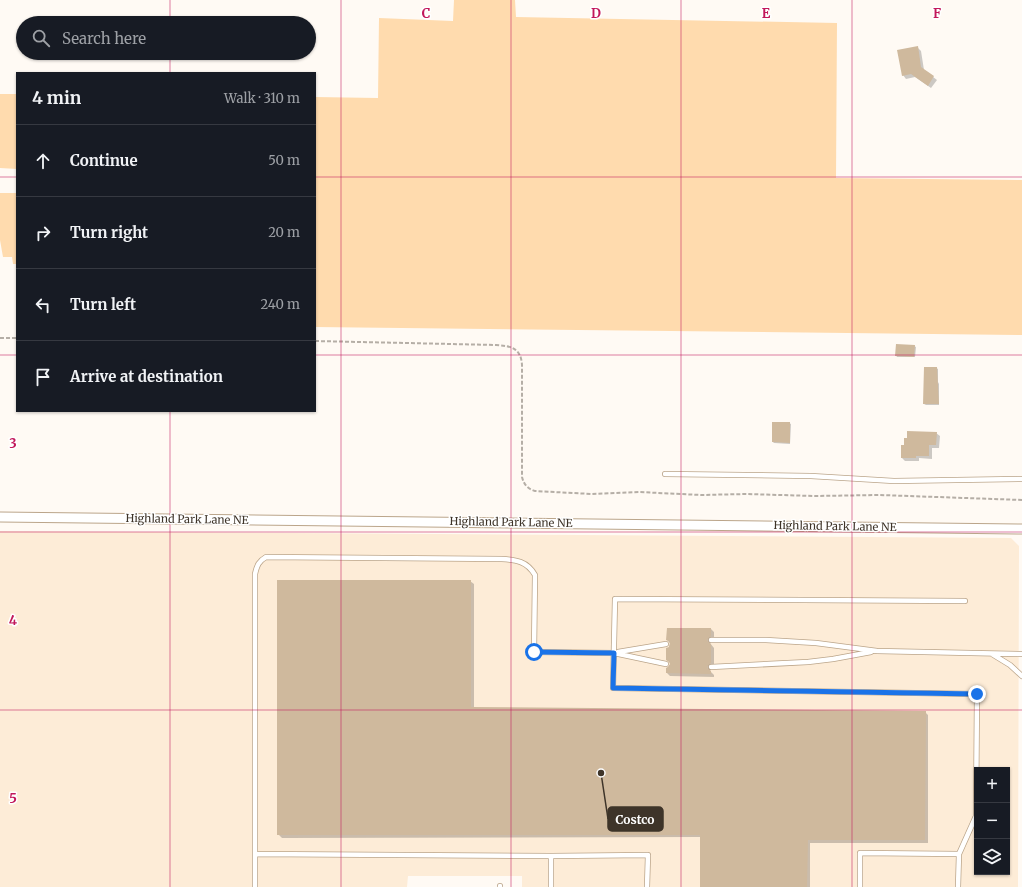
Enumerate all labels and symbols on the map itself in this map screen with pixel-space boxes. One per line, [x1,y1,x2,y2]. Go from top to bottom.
text: C [422,5,431,22]
text: D [591,5,601,22]
text: E [762,5,771,22]
text: F [933,5,941,22]
text: 3 [9,435,17,452]
street label: Highland Park Lane NE [125,511,249,527]
street label: Highland Park Lane NE [449,514,573,530]
street label: Highland Park Lane NE [773,518,897,534]
text: 4 [9,612,18,629]
route start [525,643,543,661]
route end [968,685,986,703]
text: 5 [9,790,17,807]
callout: Costco [608,807,663,831]
text: Costco [616,812,654,827]

